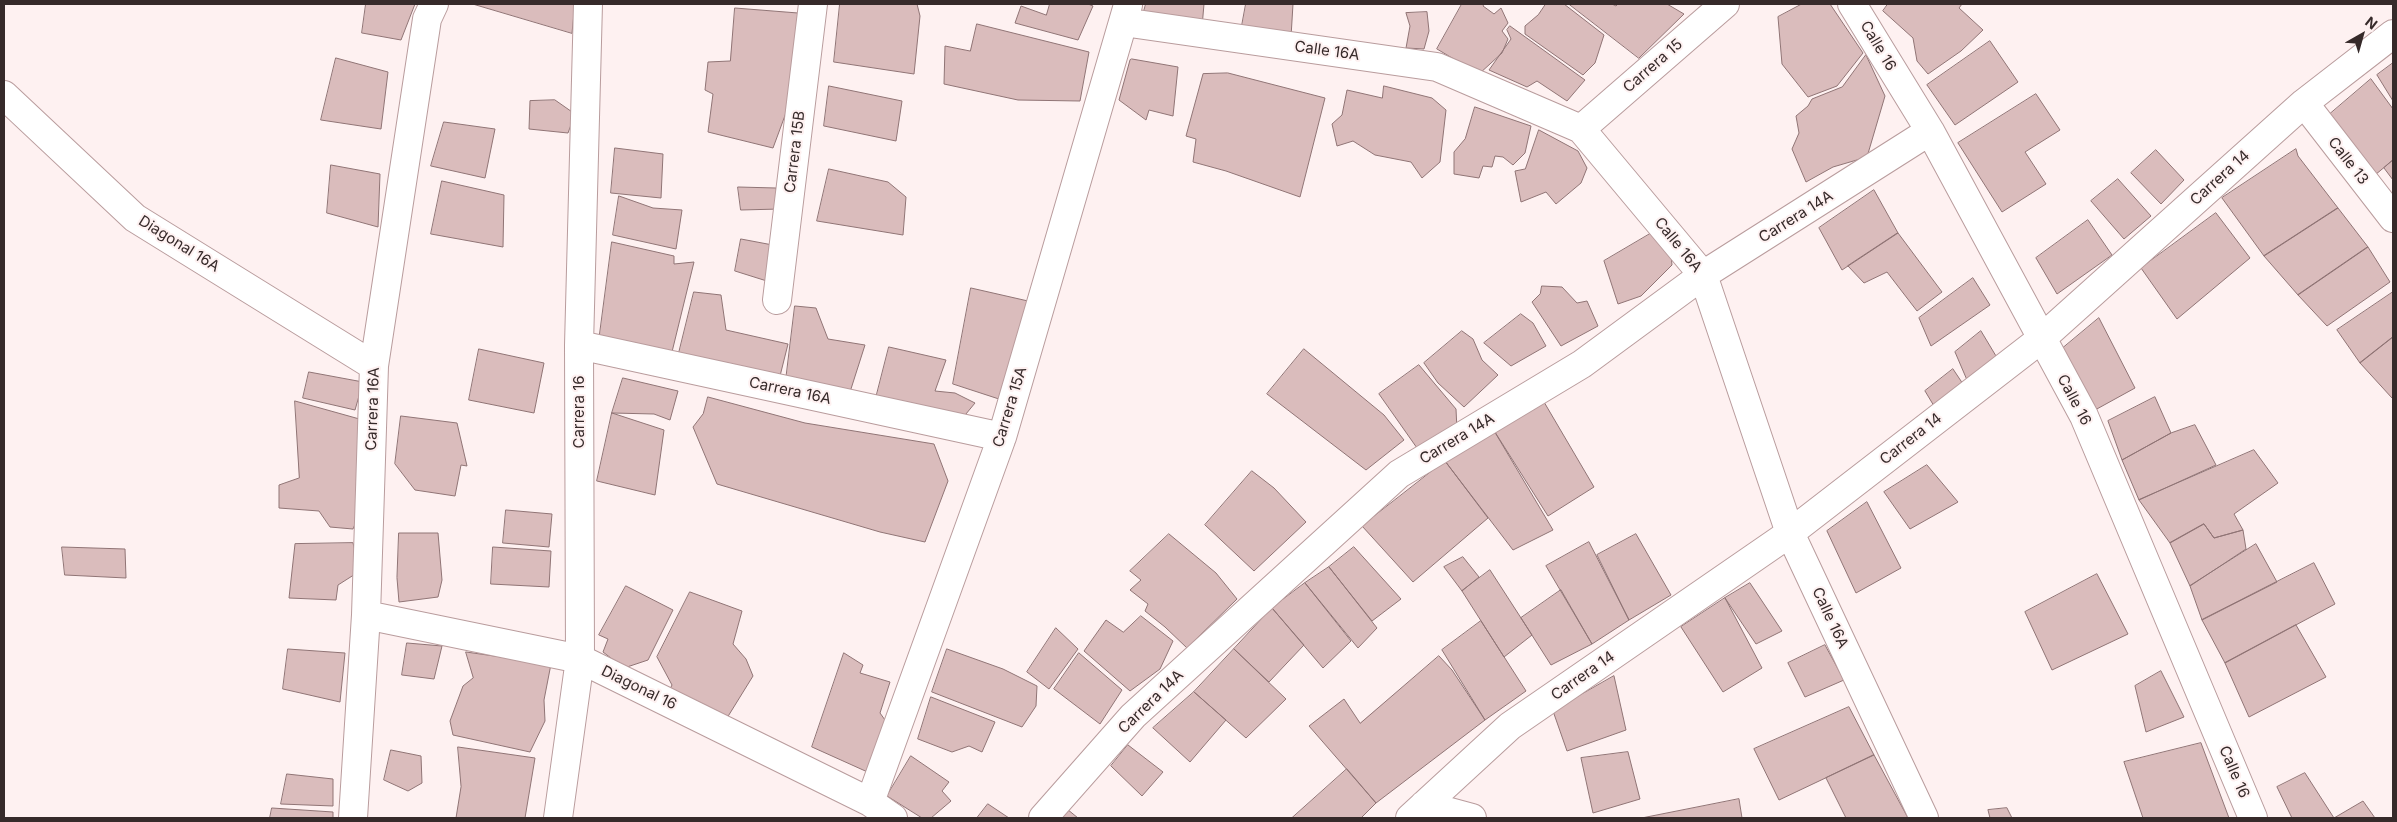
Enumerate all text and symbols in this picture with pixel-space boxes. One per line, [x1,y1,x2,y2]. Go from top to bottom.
north arrow [2337,10,2387,60]
text: N [2362,13,2381,33]
street label: Calle 16 [1856,18,1900,74]
street label: Carrera 15 [1620,35,1686,97]
street label: Calle 16A [1293,38,1361,64]
street label: Carrera 15B [781,110,809,194]
street label: Calle 13 [2324,134,2372,188]
street label: Carrera 14 [2187,147,2253,209]
street label: Carrera 14A [1756,187,1836,247]
street label: Diagonal 16A [135,212,223,276]
street label: Calle 16A [1650,214,1706,276]
street label: Carrera 15A [989,365,1031,449]
street label: Carrera 16A [363,367,383,451]
street label: Calle 16 [2053,371,2095,429]
street label: Carrera 16A [747,374,833,408]
street label: Carrera 16 [570,375,588,449]
street label: Carrera 14 [1877,409,1945,469]
street label: Carrera 14A [1416,410,1498,468]
street label: Calle 16A [1808,585,1852,651]
street label: Carrera 14 [1548,648,1618,704]
street label: Diagonal 16 [598,662,680,714]
street label: Carrera 14A [1115,666,1187,738]
street label: Calle 16 [2215,743,2253,801]

